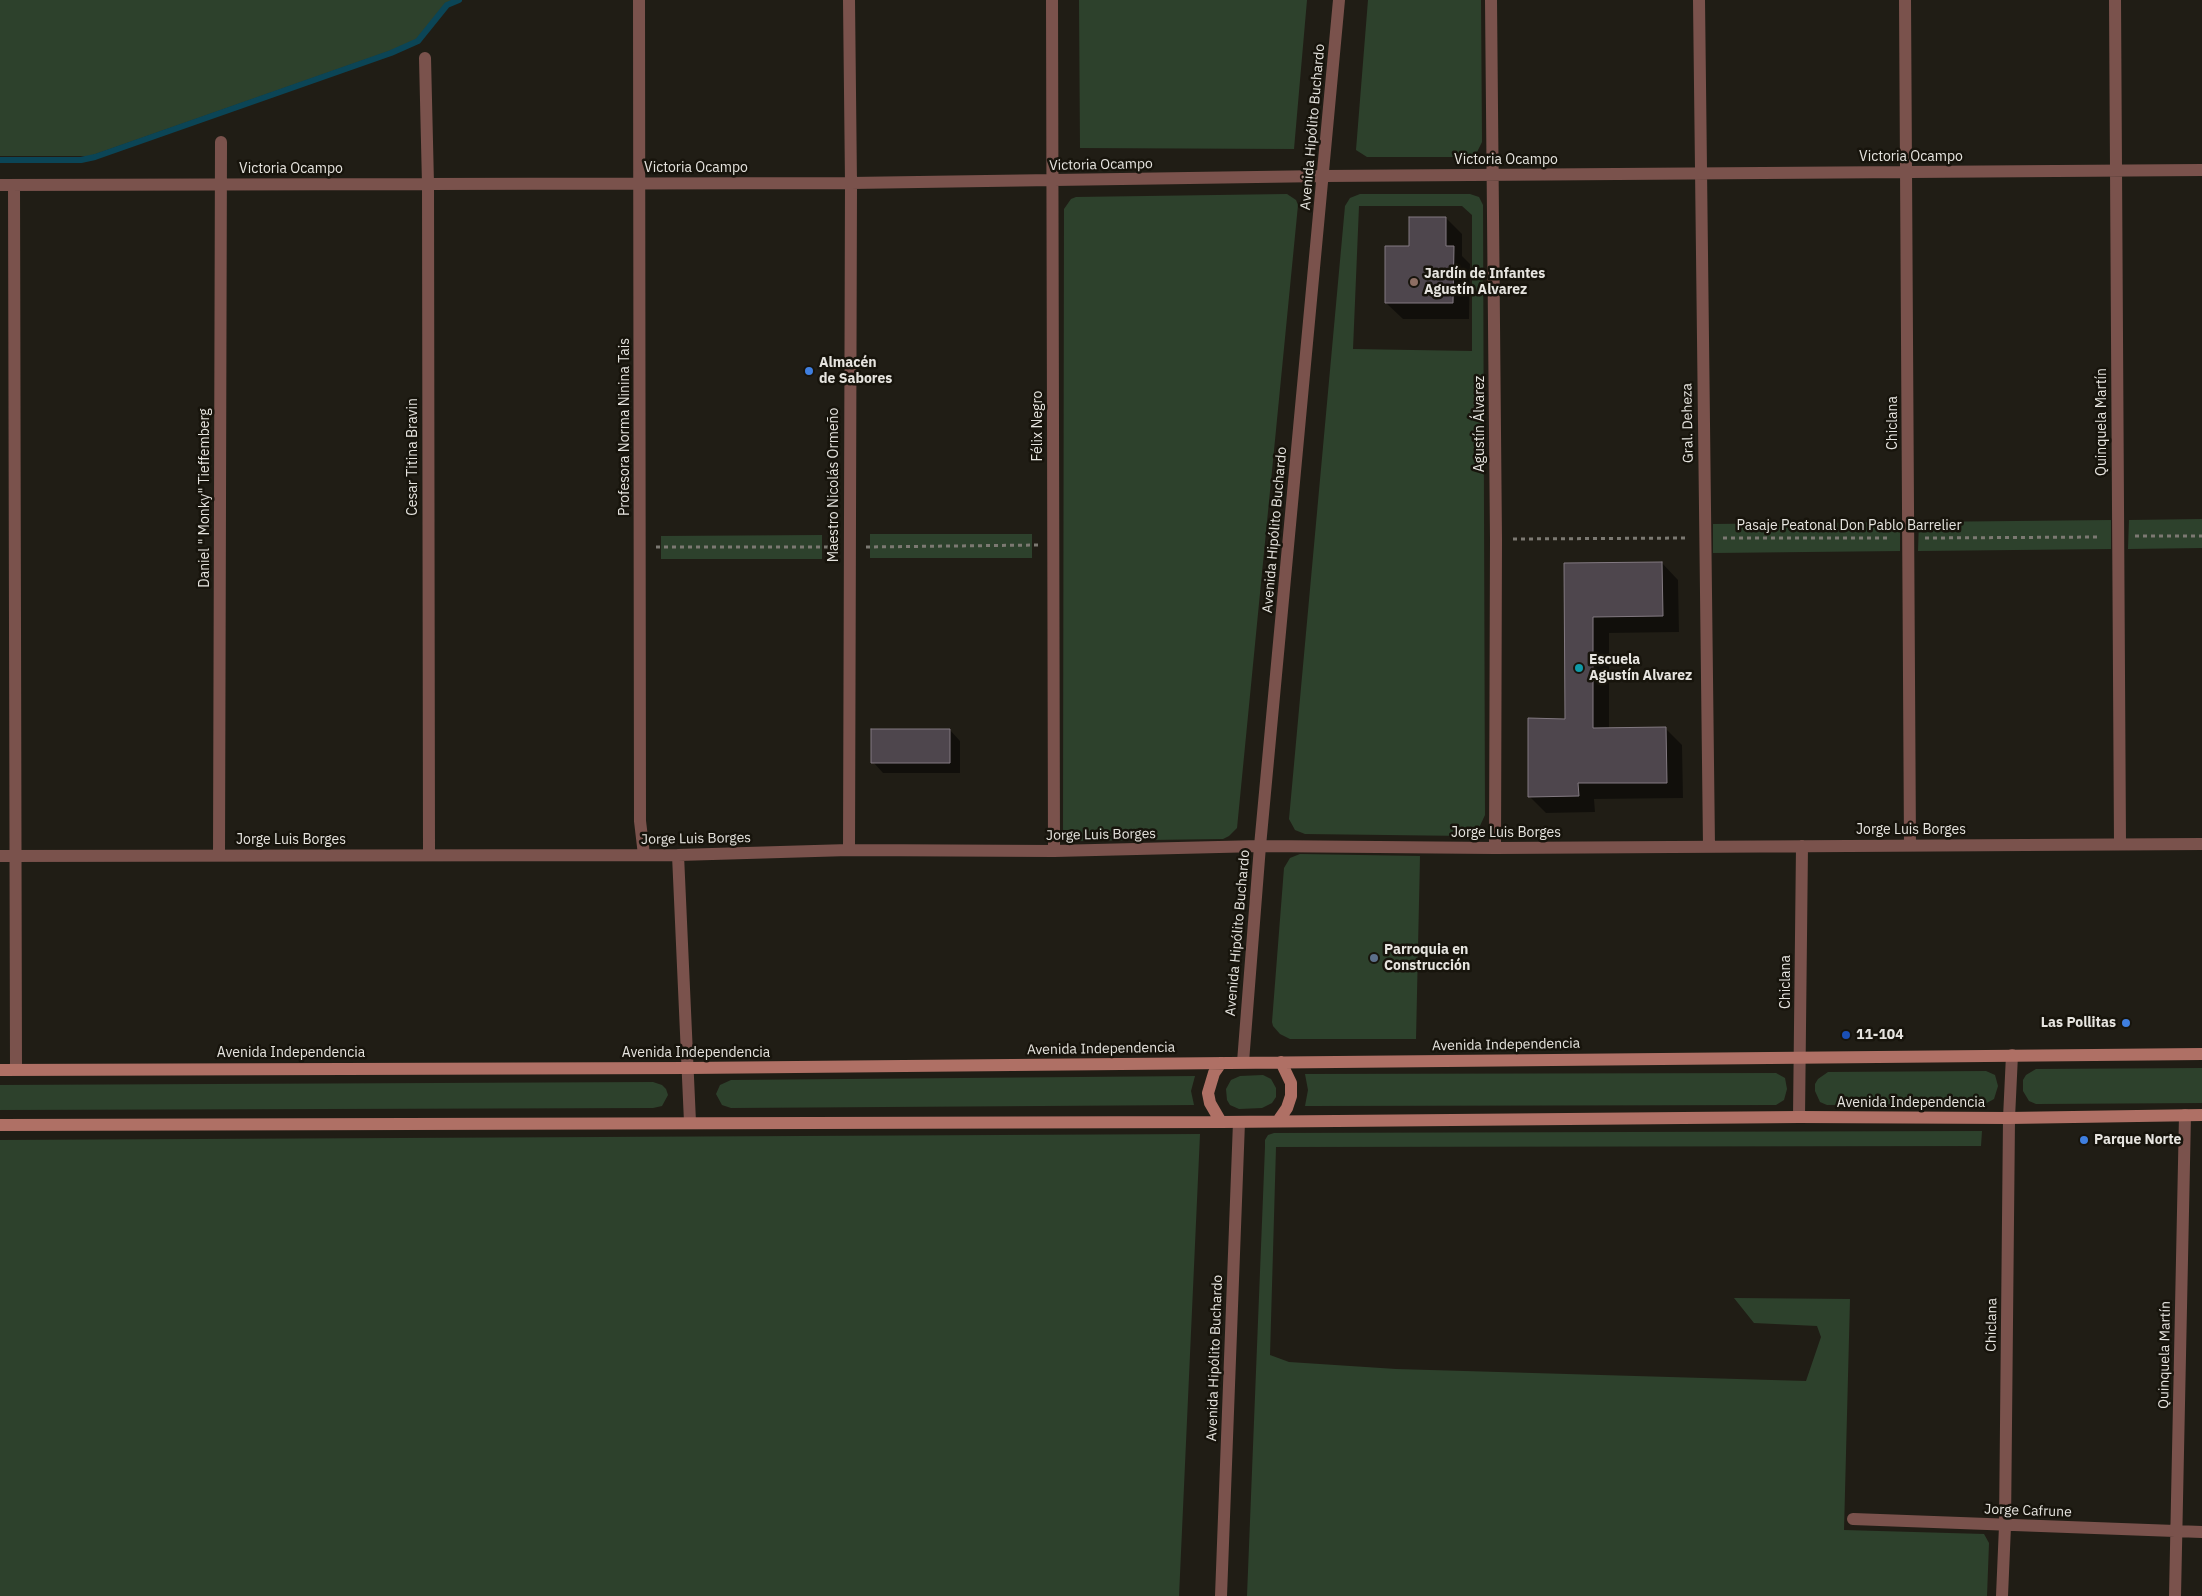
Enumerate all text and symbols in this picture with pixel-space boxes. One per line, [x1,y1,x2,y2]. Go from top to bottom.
street label: Avenida Hipólito Buchardo [1297,43,1329,211]
street label: Victoria Ocampo [1859,149,1963,165]
street label: Victoria Ocampo [1454,152,1558,168]
street label: Victoria Ocampo [1049,156,1153,174]
street label: Victoria Ocampo [644,160,748,176]
street label: Victoria Ocampo [239,161,343,177]
place label: Jardín de Infantes Agustín Alvarez [1424,266,1545,298]
marker: Jardín de Infantes Agustín Alvarez [1408,276,1420,288]
street label: Profesora Norma Ninina Tais [617,338,633,516]
place label: Almacén de Sabores [819,355,892,388]
marker: Almacén de Sabores [803,365,815,377]
street label: Quinquela Martín [2094,368,2110,476]
street label: Agustín Álvarez [1472,376,1488,472]
street label: Gral. Deheza [1679,383,1697,463]
street label: Félix Negro [1030,391,1046,461]
street label: Chiclana [1885,396,1901,450]
street label: Cesar Titina Bravin [405,398,421,516]
street label: Daniel " Monky" Tieffemberg [197,408,213,588]
street label: Maestro Nicolás Ormeño [826,408,842,562]
street label: Avenida Hipólito Buchardo [1259,446,1291,614]
street label: Pasaje Peatonal Don Pablo Barrelier [1736,518,1962,534]
place label: Escuela Agustín Alvarez [1589,652,1692,684]
marker: Escuela Agustín Alvarez [1573,662,1585,674]
street label: Jorge Luis Borges [1856,822,1966,838]
street label: Jorge Luis Borges [1451,825,1561,841]
street label: Jorge Luis Borges [1046,826,1156,844]
street label: Jorge Luis Borges [641,830,751,848]
street label: Jorge Luis Borges [236,832,346,848]
street label: Avenida Hipólito Buchardo [1222,849,1254,1017]
place label: Parroquia en Construcción [1384,942,1470,974]
marker: Parroquia en Construcción [1368,952,1380,964]
street label: Chiclana [1778,955,1794,1009]
place label: Las Pollitas [2041,1015,2116,1031]
marker: Las Pollitas [2120,1017,2132,1029]
place label: 11-104 [1856,1027,1904,1043]
marker: 11-104 [1840,1029,1852,1041]
street label: Avenida Independencia [1432,1035,1580,1055]
street label: Avenida Independencia [1027,1039,1175,1059]
street label: Avenida Independencia [217,1045,365,1061]
street label: Avenida Independencia [622,1045,770,1061]
street label: Avenida Independencia [1837,1095,1985,1111]
place label: Parque Norte [2094,1132,2181,1148]
marker: Parque Norte [2078,1134,2090,1146]
street label: Avenida Hipólito Buchardo [1204,1274,1226,1442]
street label: Chiclana [1983,1298,2001,1352]
street label: Quinquela Martín [2156,1301,2174,1409]
street label: Jorge Cafrune [1984,1501,2072,1521]

